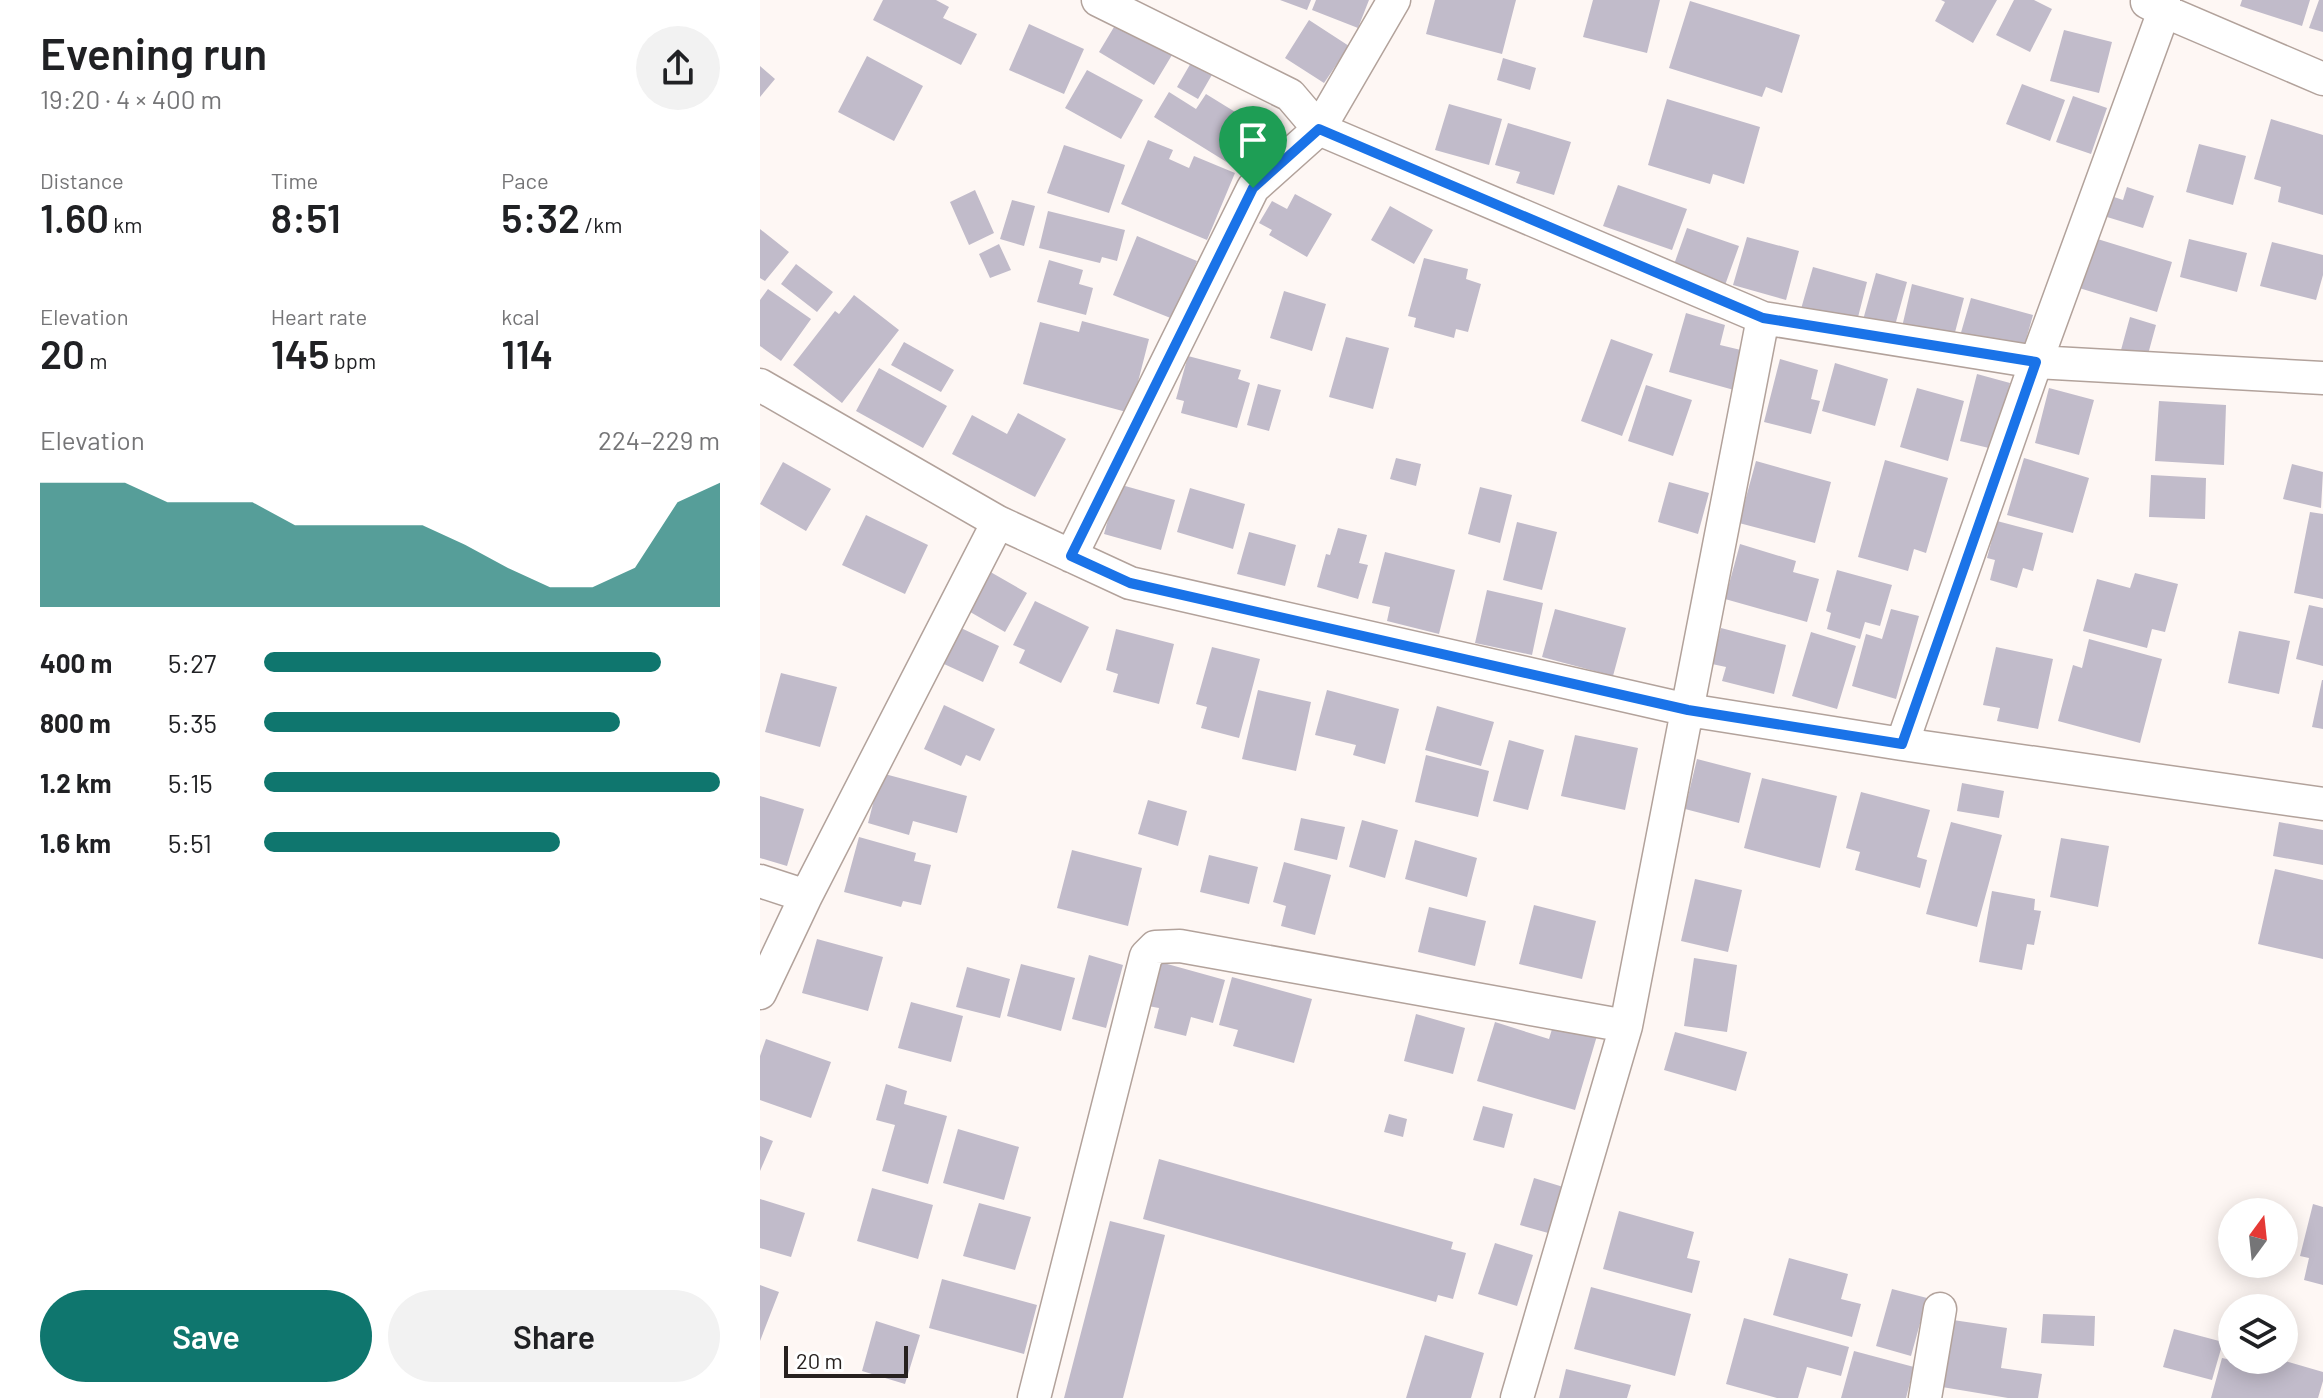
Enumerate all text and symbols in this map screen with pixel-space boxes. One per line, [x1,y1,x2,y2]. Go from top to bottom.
text: Evening run [40,26,267,79]
button: share [636,26,720,110]
text: 19:20 · 4 × 400 m [40,83,222,114]
pin [1219,106,1287,188]
icon: arrive [1231,118,1275,162]
text: Distance [40,167,124,193]
text: Time [271,167,318,193]
text: Pace [501,167,549,193]
text: 1.60 [40,193,109,241]
text: 8:51 [271,193,341,241]
text: 5:32 [501,193,580,241]
text: km [109,211,143,237]
text: /km [580,211,622,237]
text: Elevation [40,303,129,329]
text: Heart rate [271,303,367,329]
text: kcal [501,303,540,329]
text: 20 [40,329,85,377]
text: 145 [271,329,329,377]
text: 114 [501,329,553,377]
text: m [85,347,107,373]
text: bpm [329,347,376,373]
text: Elevation [40,424,145,455]
text: 224–229 m [598,424,720,455]
text: 400 m [40,647,112,678]
text: 5:27 [168,647,216,678]
text: 800 m [40,707,111,738]
text: 5:35 [168,707,217,738]
text: 1.2 km [40,767,112,798]
text: 5:15 [168,767,213,798]
text: 1.6 km [40,827,111,858]
text: 5:51 [168,827,212,858]
north arrow [2218,1198,2298,1278]
map controls [2218,1198,2298,1374]
button: Save [40,1290,372,1382]
button: Share [388,1290,720,1382]
button: layers [2218,1294,2298,1374]
scale bar [784,1342,908,1378]
text: 20 m [796,1347,843,1373]

